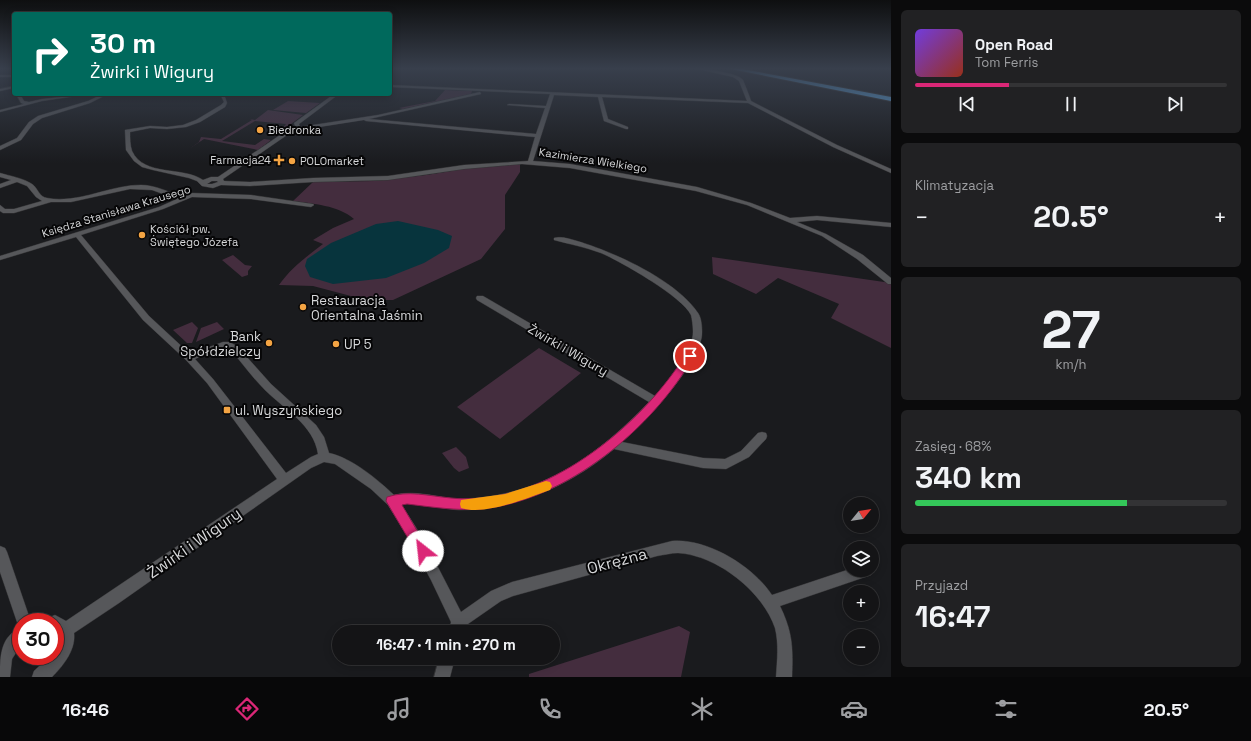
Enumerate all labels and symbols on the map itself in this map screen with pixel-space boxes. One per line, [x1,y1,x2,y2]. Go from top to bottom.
place label: Biedronka [268,123,322,137]
marker: Biedronka [255,125,265,135]
street label: Kazimierza Wielkiego [538,145,648,176]
place label: Farmacja24 [210,153,271,167]
place label: POLOmarket [300,154,364,168]
marker: Farmacja24 [274,155,284,165]
marker: POLOmarket [287,156,297,166]
street label: Księdza Stanisława Krausego [40,182,192,240]
place label: Kościół pw. Świętego Józefa [150,222,239,249]
marker: Kościół pw. Świętego Józefa [137,230,147,240]
place label: Restauracja Orientalna Jaśmin [311,292,423,324]
marker: Restauracja Orientalna Jaśmin [298,302,308,312]
street label: Żwirki i Wigury [525,320,611,380]
place label: Bank Spółdzielczy [180,328,261,360]
place label: UP 5 [344,336,372,353]
marker: Bank Spółdzielczy [264,338,274,348]
marker: UP 5 [331,339,341,349]
pin [673,339,707,373]
place label: ul. Wyszyńskiego [235,402,342,419]
marker: ul. Wyszyńskiego [222,405,232,415]
north arrow [843,497,879,533]
street label: Żwirki i Wigury [143,503,245,583]
position arrow [402,530,444,572]
street label: Okrężna [585,543,649,579]
speed limit sign: 30 [12,613,64,665]

